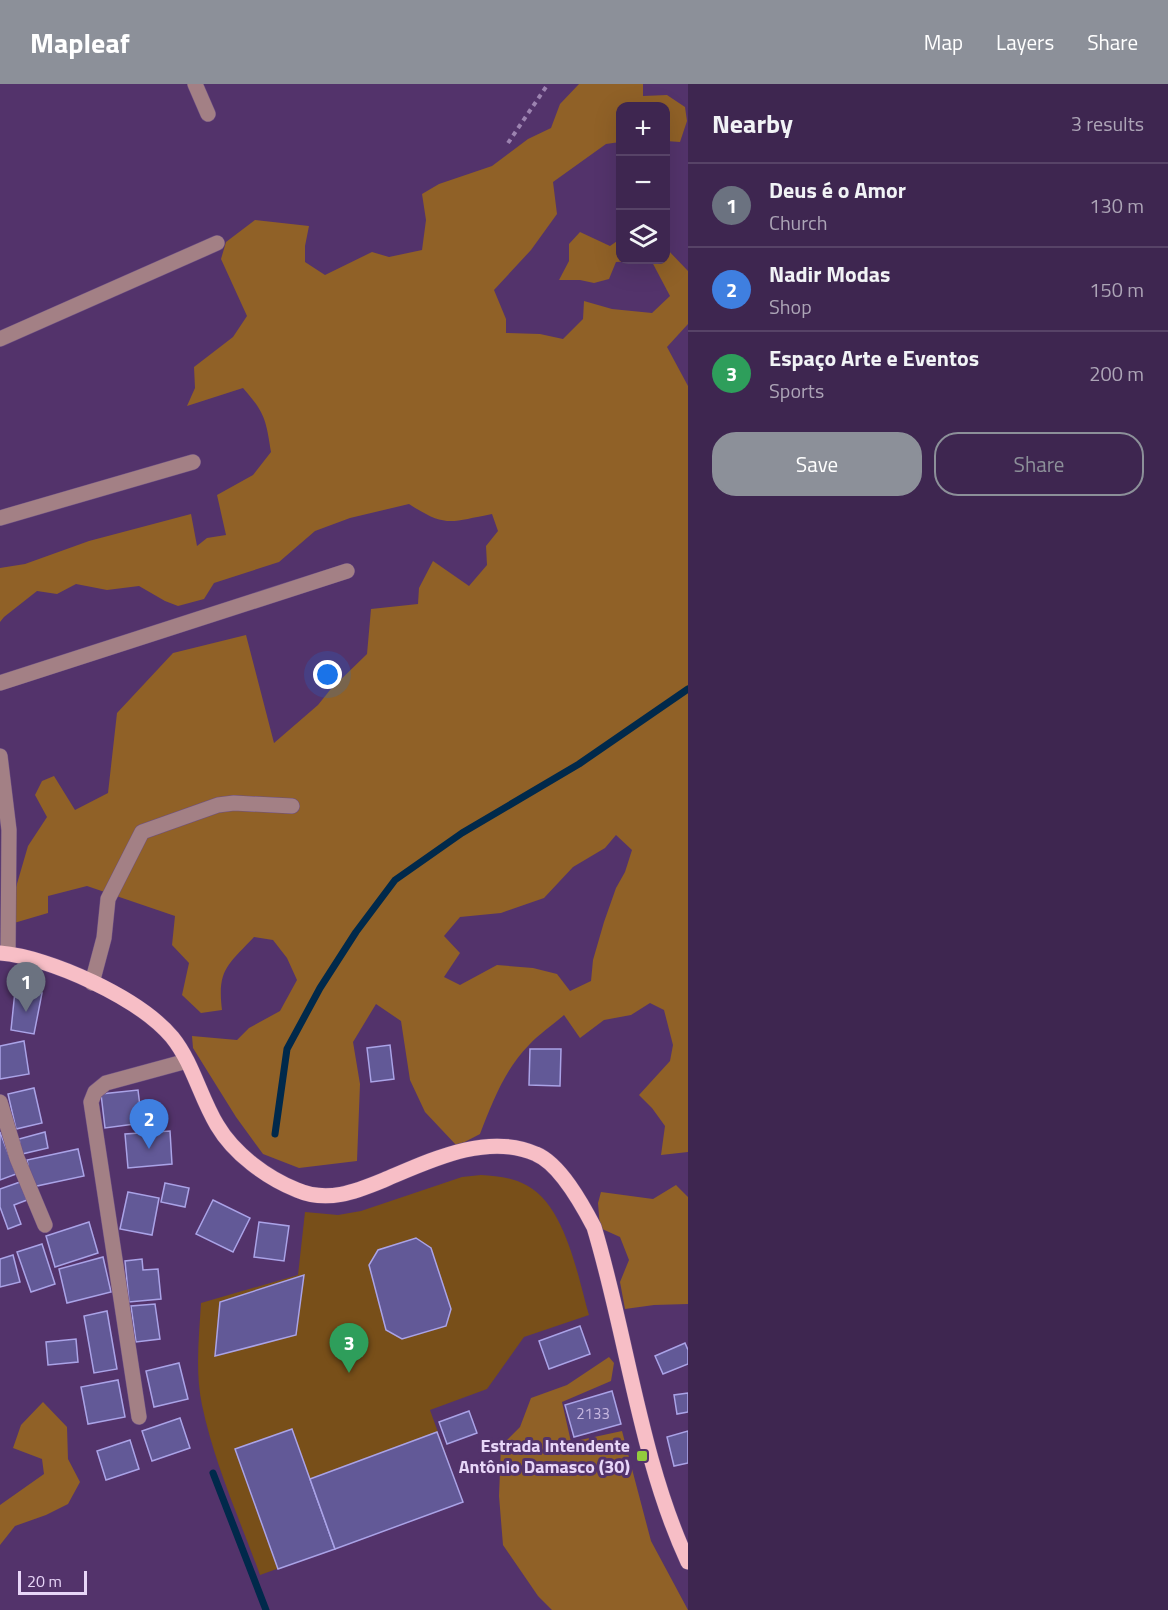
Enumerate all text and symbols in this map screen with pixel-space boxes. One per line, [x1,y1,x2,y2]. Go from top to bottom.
text: Mapleaf [30,21,130,64]
text: Map [924,26,963,58]
text: Layers [996,26,1054,58]
text: Share [1087,26,1138,58]
map controls [616,102,670,264]
button: + [616,102,670,156]
text: Nearby [712,104,793,143]
text: 3 results [1071,108,1144,139]
button: − [616,156,670,210]
text: Deus é o Amor [769,173,906,207]
text: 1 [726,190,737,221]
text: 130 m [1089,190,1144,221]
text: Church [769,207,827,238]
button: layers [616,210,670,264]
text: Nadir Modas [769,257,890,291]
text: 2 [726,274,737,305]
text: 150 m [1089,274,1144,305]
text: Shop [769,291,812,322]
text: Espaço Arte e Eventos [769,341,979,375]
text: 3 [726,358,737,389]
text: 200 m [1089,358,1144,389]
text: Sports [769,375,824,406]
button: Save [712,432,922,496]
button: Share [934,432,1144,496]
your location [313,660,342,689]
pin: 1 [6,962,46,1012]
pin: 2 [130,1100,168,1149]
pin: 3 [330,1324,368,1373]
house number: 2133 [576,1402,610,1425]
place label: Estrada Intendente Antônio Damasco (30) [459,1432,630,1480]
marker: Estrada Intendente Antônio Damasco (30) [635,1449,649,1463]
scale bar [18,1568,87,1596]
text: 20 m [27,1569,62,1593]

